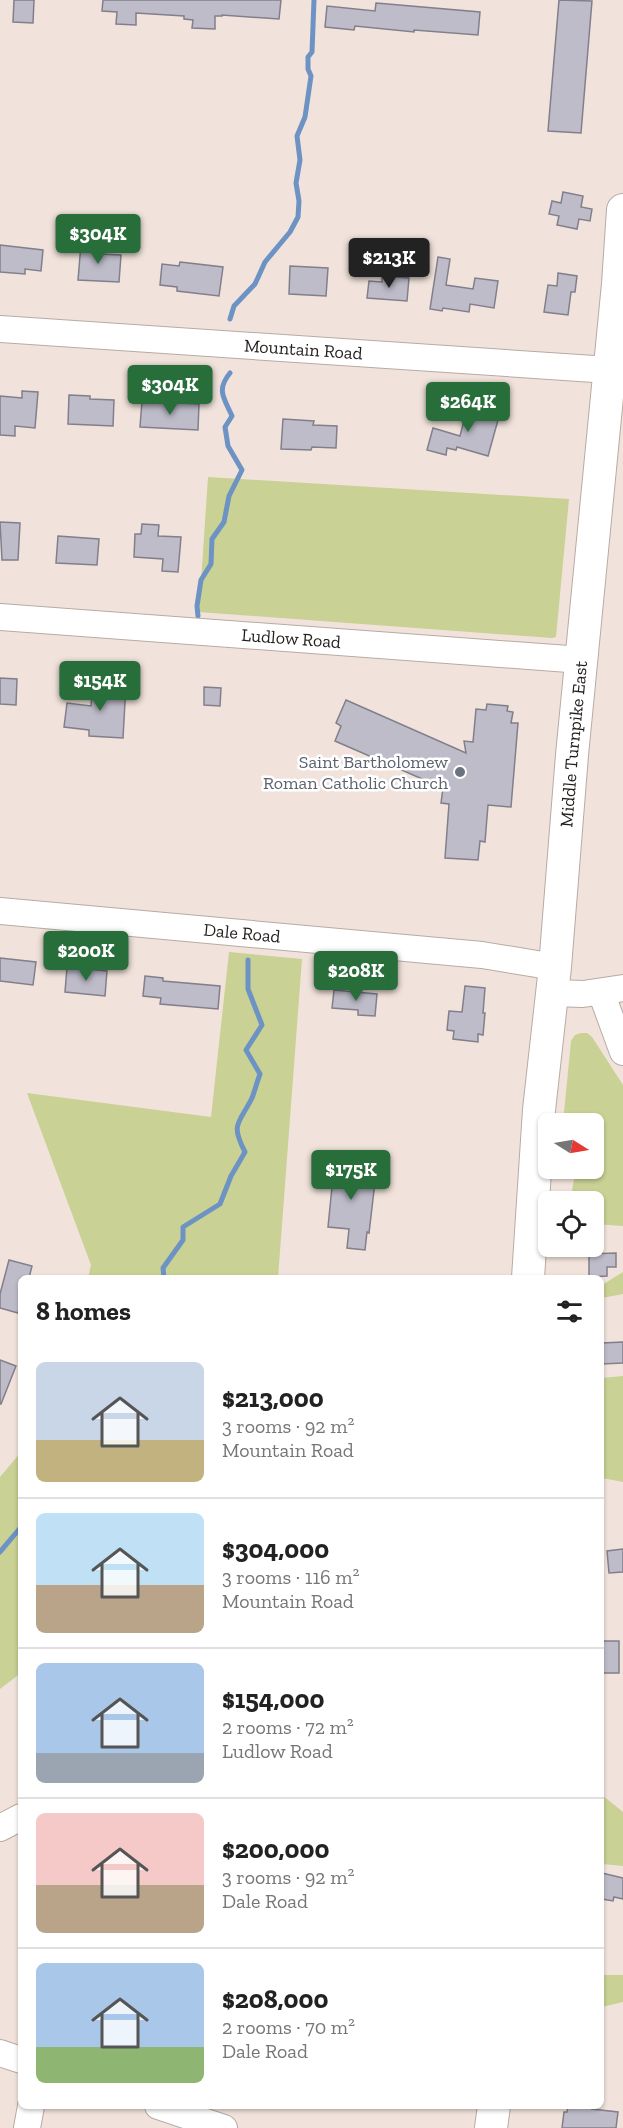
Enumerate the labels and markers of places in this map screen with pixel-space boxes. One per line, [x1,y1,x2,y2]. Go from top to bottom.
pin: $304K [56,214,140,265]
pin: $213K [347,238,431,289]
pin: $304K [128,365,212,416]
pin: $264K [426,382,510,433]
pin: $154K [58,661,142,712]
place label: Saint Bartholomew Roman Catholic Church [263,751,448,794]
marker: Saint Bartholomew Roman Catholic Church [453,765,467,779]
pin: $200K [44,931,128,982]
pin: $208K [314,951,398,1002]
pin: $175K [309,1150,393,1201]

